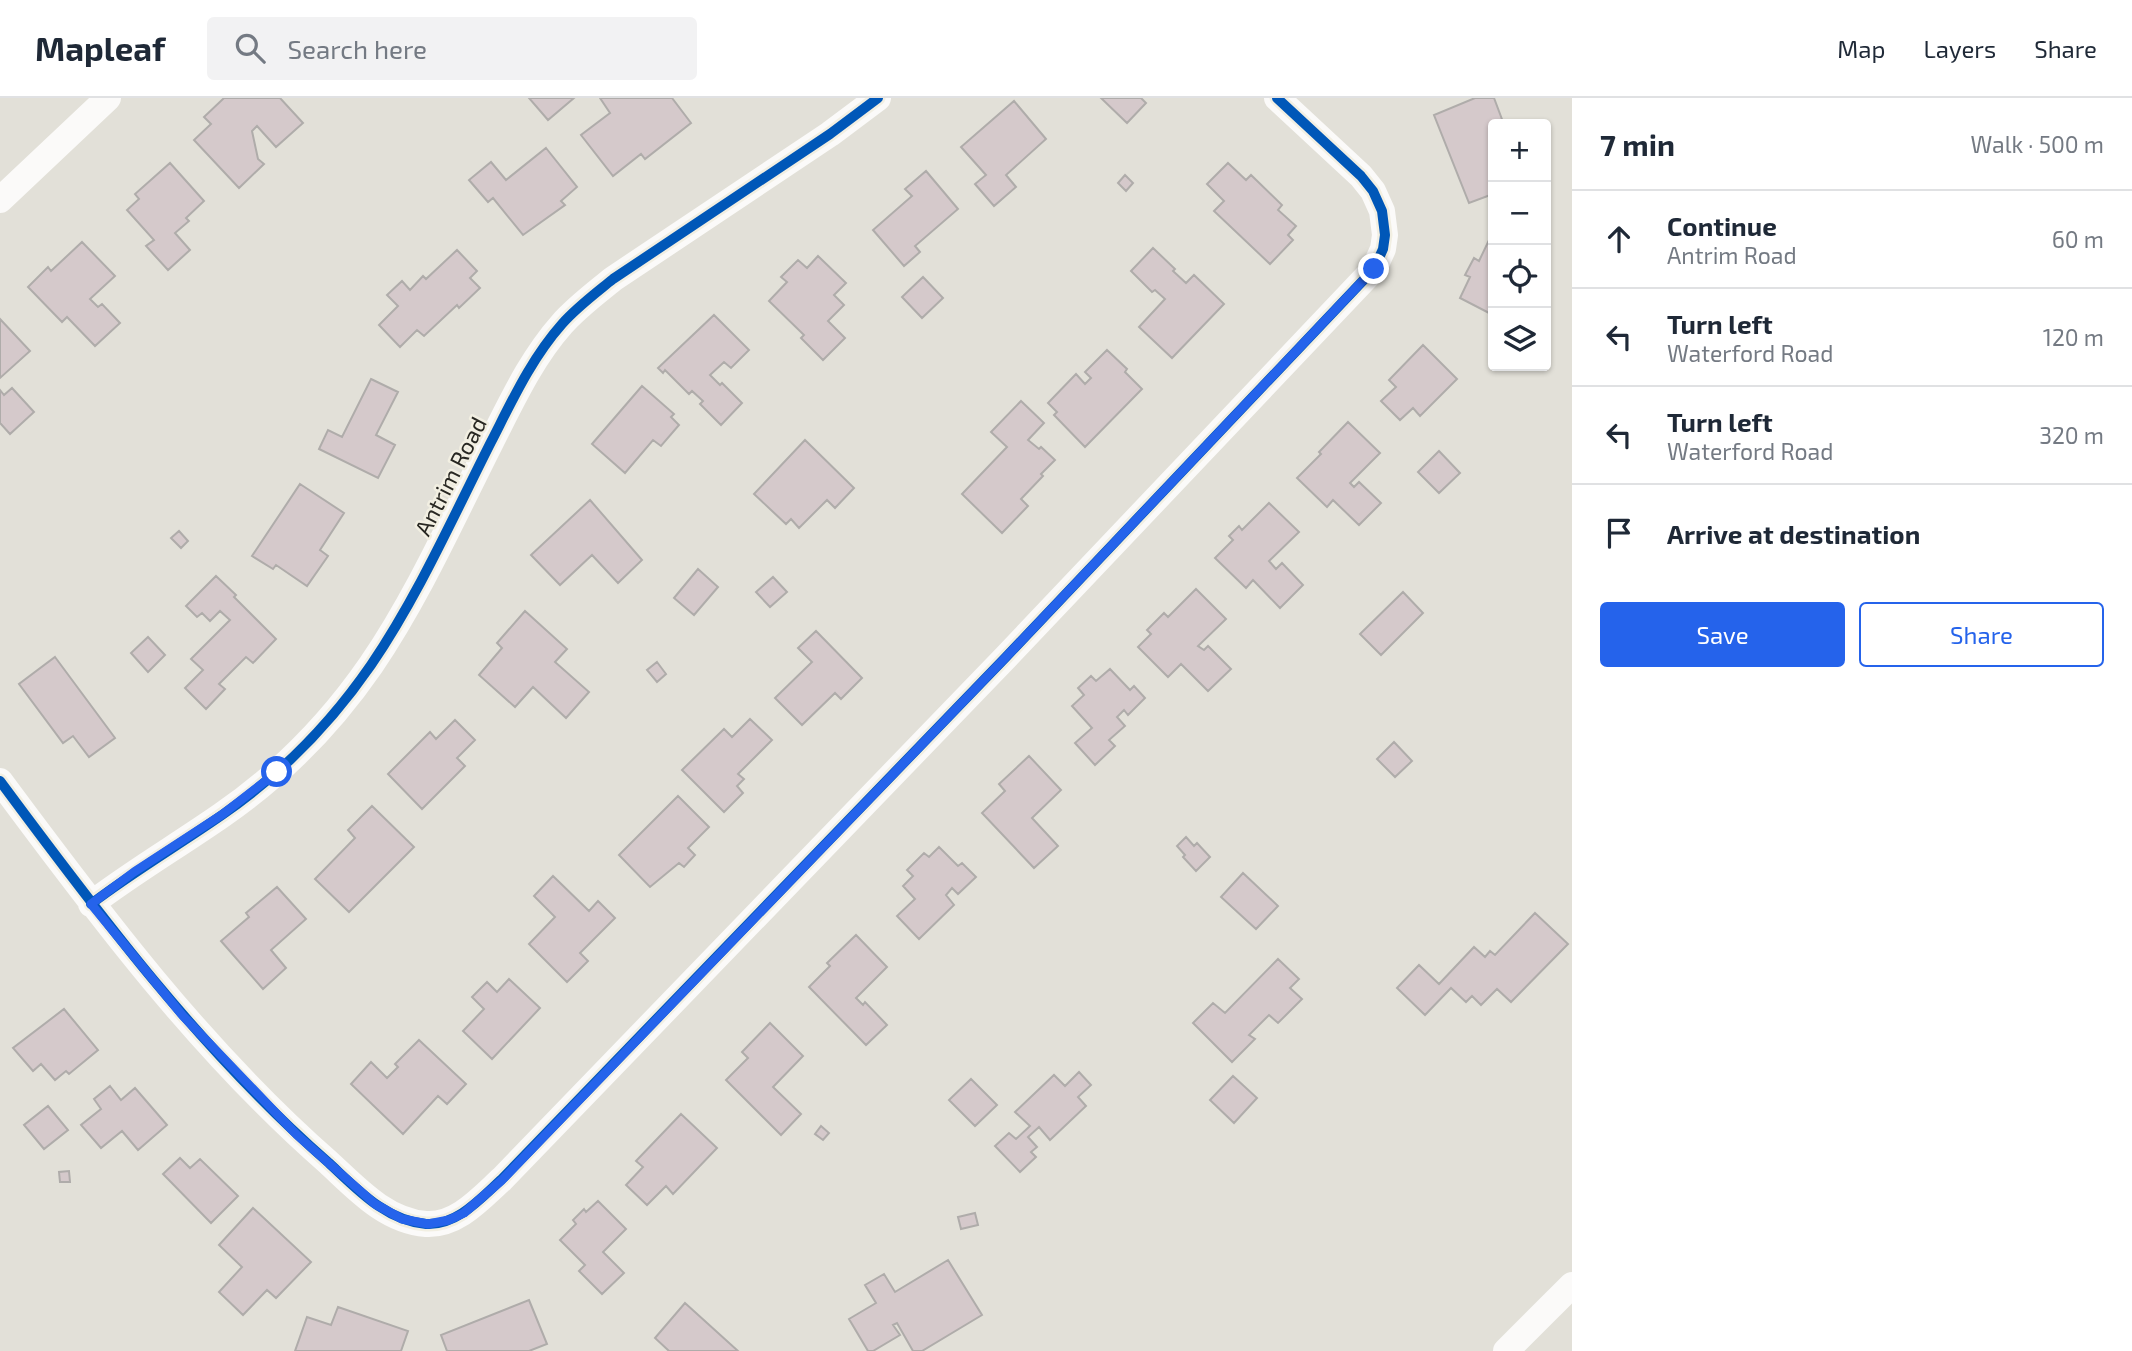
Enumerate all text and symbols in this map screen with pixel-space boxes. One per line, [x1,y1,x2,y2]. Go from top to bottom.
search box [207,17,697,80]
text: Mapleaf [35,28,165,68]
icon: search [231,29,269,67]
text: Search here [287,33,427,64]
text: Map [1837,34,1885,63]
text: Layers [1923,34,1996,63]
text: Share [2034,34,2097,63]
map controls [1488,119,1551,371]
button: + [1488,119,1551,182]
text: 7 min [1600,126,1675,162]
text: Walk · 500 m [1971,130,2104,158]
button: − [1488,182,1551,245]
text: Continue [1667,210,1777,241]
icon: ahead [1600,220,1638,258]
text: 60 m [2052,225,2104,253]
text: Antrim Road [1667,241,1797,269]
button: locate [1488,245,1551,308]
route end [1358,253,1389,284]
button: layers [1488,308,1551,371]
text: Turn left [1667,308,1773,339]
icon: left [1600,318,1638,356]
text: 120 m [2043,323,2104,351]
text: Waterford Road [1667,339,1833,367]
text: Turn left [1667,406,1773,437]
street label: Antrim Road [408,412,492,540]
icon: left [1600,416,1638,454]
text: 320 m [2039,421,2104,449]
text: Waterford Road [1667,437,1833,465]
icon: arrive [1600,514,1638,552]
text: Arrive at destination [1667,518,1920,549]
button: Save [1600,602,1845,667]
button: Share [1859,602,2104,667]
route start [261,756,292,787]

